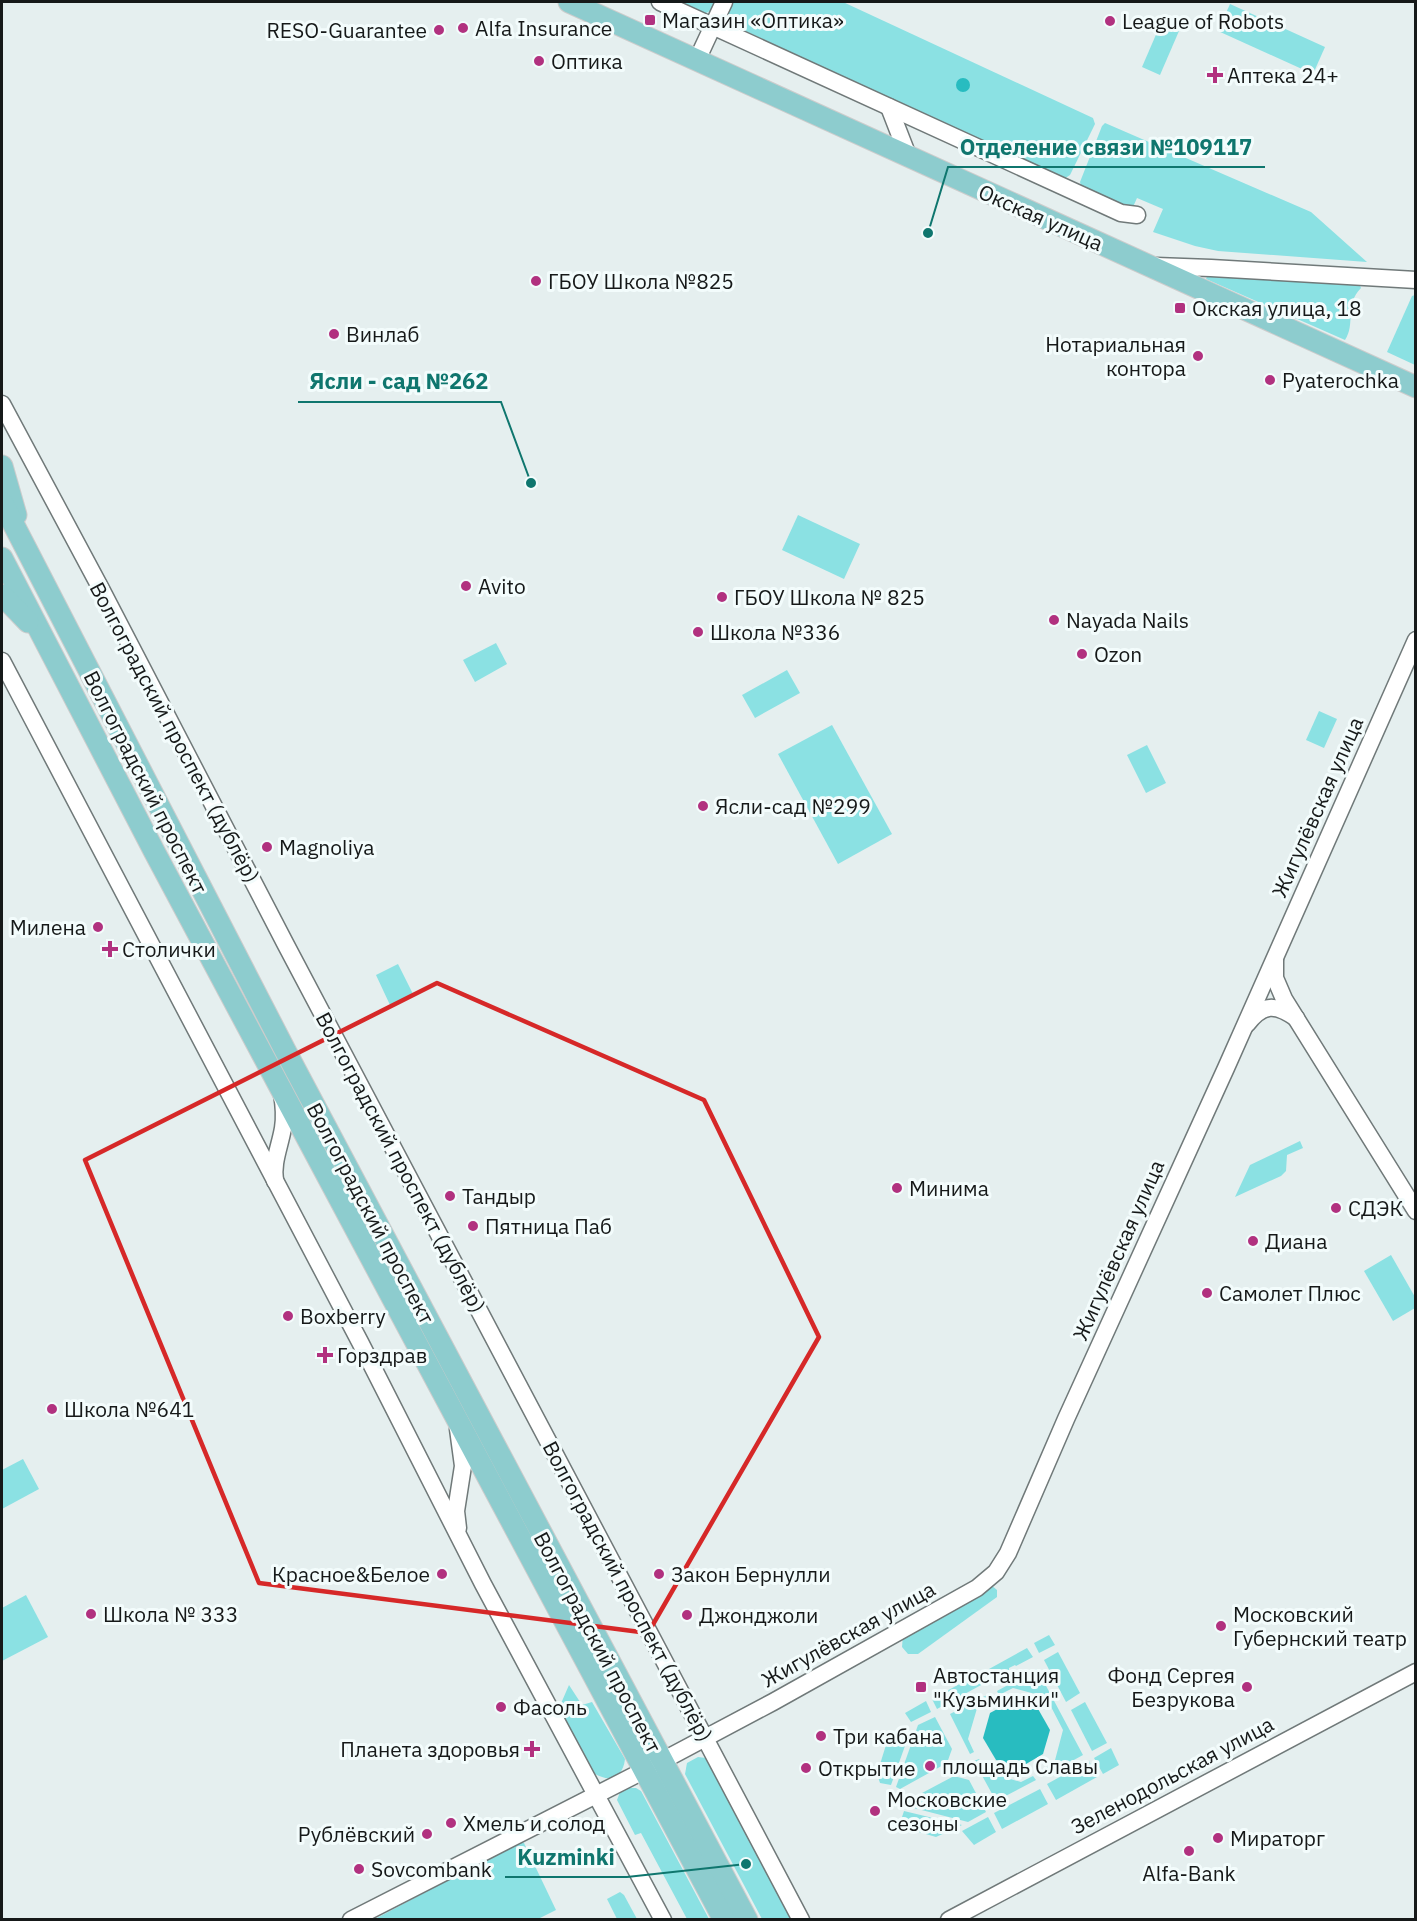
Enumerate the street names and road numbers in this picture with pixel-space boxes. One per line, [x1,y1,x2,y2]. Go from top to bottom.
street label: Окская улица [974,177,1108,257]
street label: Волгоградский проспект (дублёр) [85,577,265,887]
street label: Волгоградский проспект [79,666,213,898]
street label: Жигулёвская улица [1265,712,1369,902]
street label: Волгоградский проспект (дублёр) [311,1007,491,1317]
street label: Волгоградский проспект [302,1098,440,1328]
street label: Жигулёвская улица [1066,1155,1170,1345]
street label: Волгоградский проспект (дублёр) [538,1436,718,1746]
street label: Волгоградский проспект [529,1527,667,1757]
street label: Жигулёвская улица [756,1575,940,1693]
street label: Зеленодольская улица [1066,1710,1278,1840]

